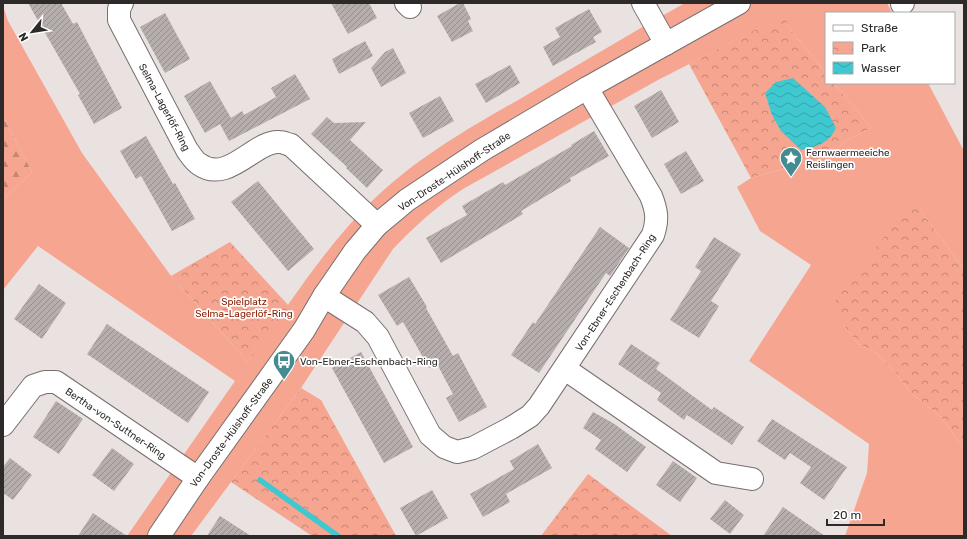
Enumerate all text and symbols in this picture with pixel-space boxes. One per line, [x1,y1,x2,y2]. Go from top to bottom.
north arrow [12,12,52,52]
legend [825,12,955,84]
text: Straße [861,21,898,35]
text: N [16,30,31,43]
text: Park [861,41,887,55]
text: Wasser [861,61,901,75]
street label: Selma-Lagerlöf-Ring [136,62,192,153]
street label: Von-Droste-Hülshoff-Straße [396,129,513,214]
place icon: Fernwaermeeiche Reislingen [778,145,804,178]
place label: Fernwaermeeiche Reislingen [806,147,890,171]
street label: Von-Ebner-Eschenbach-Ring [573,232,658,354]
park label: Spielplatz Selma-Lagerlöf-Ring [195,296,293,320]
bus stop icon: Von-Ebner-Eschenbach-Ring [271,348,297,381]
place label: Von-Ebner-Eschenbach-Ring [300,356,438,368]
street label: Von-Droste-Hülshoff-Straße [188,375,276,490]
street label: Bertha-von-Suttner-Ring [63,386,168,462]
scale bar [827,501,884,527]
text: 20 m [833,508,861,522]

